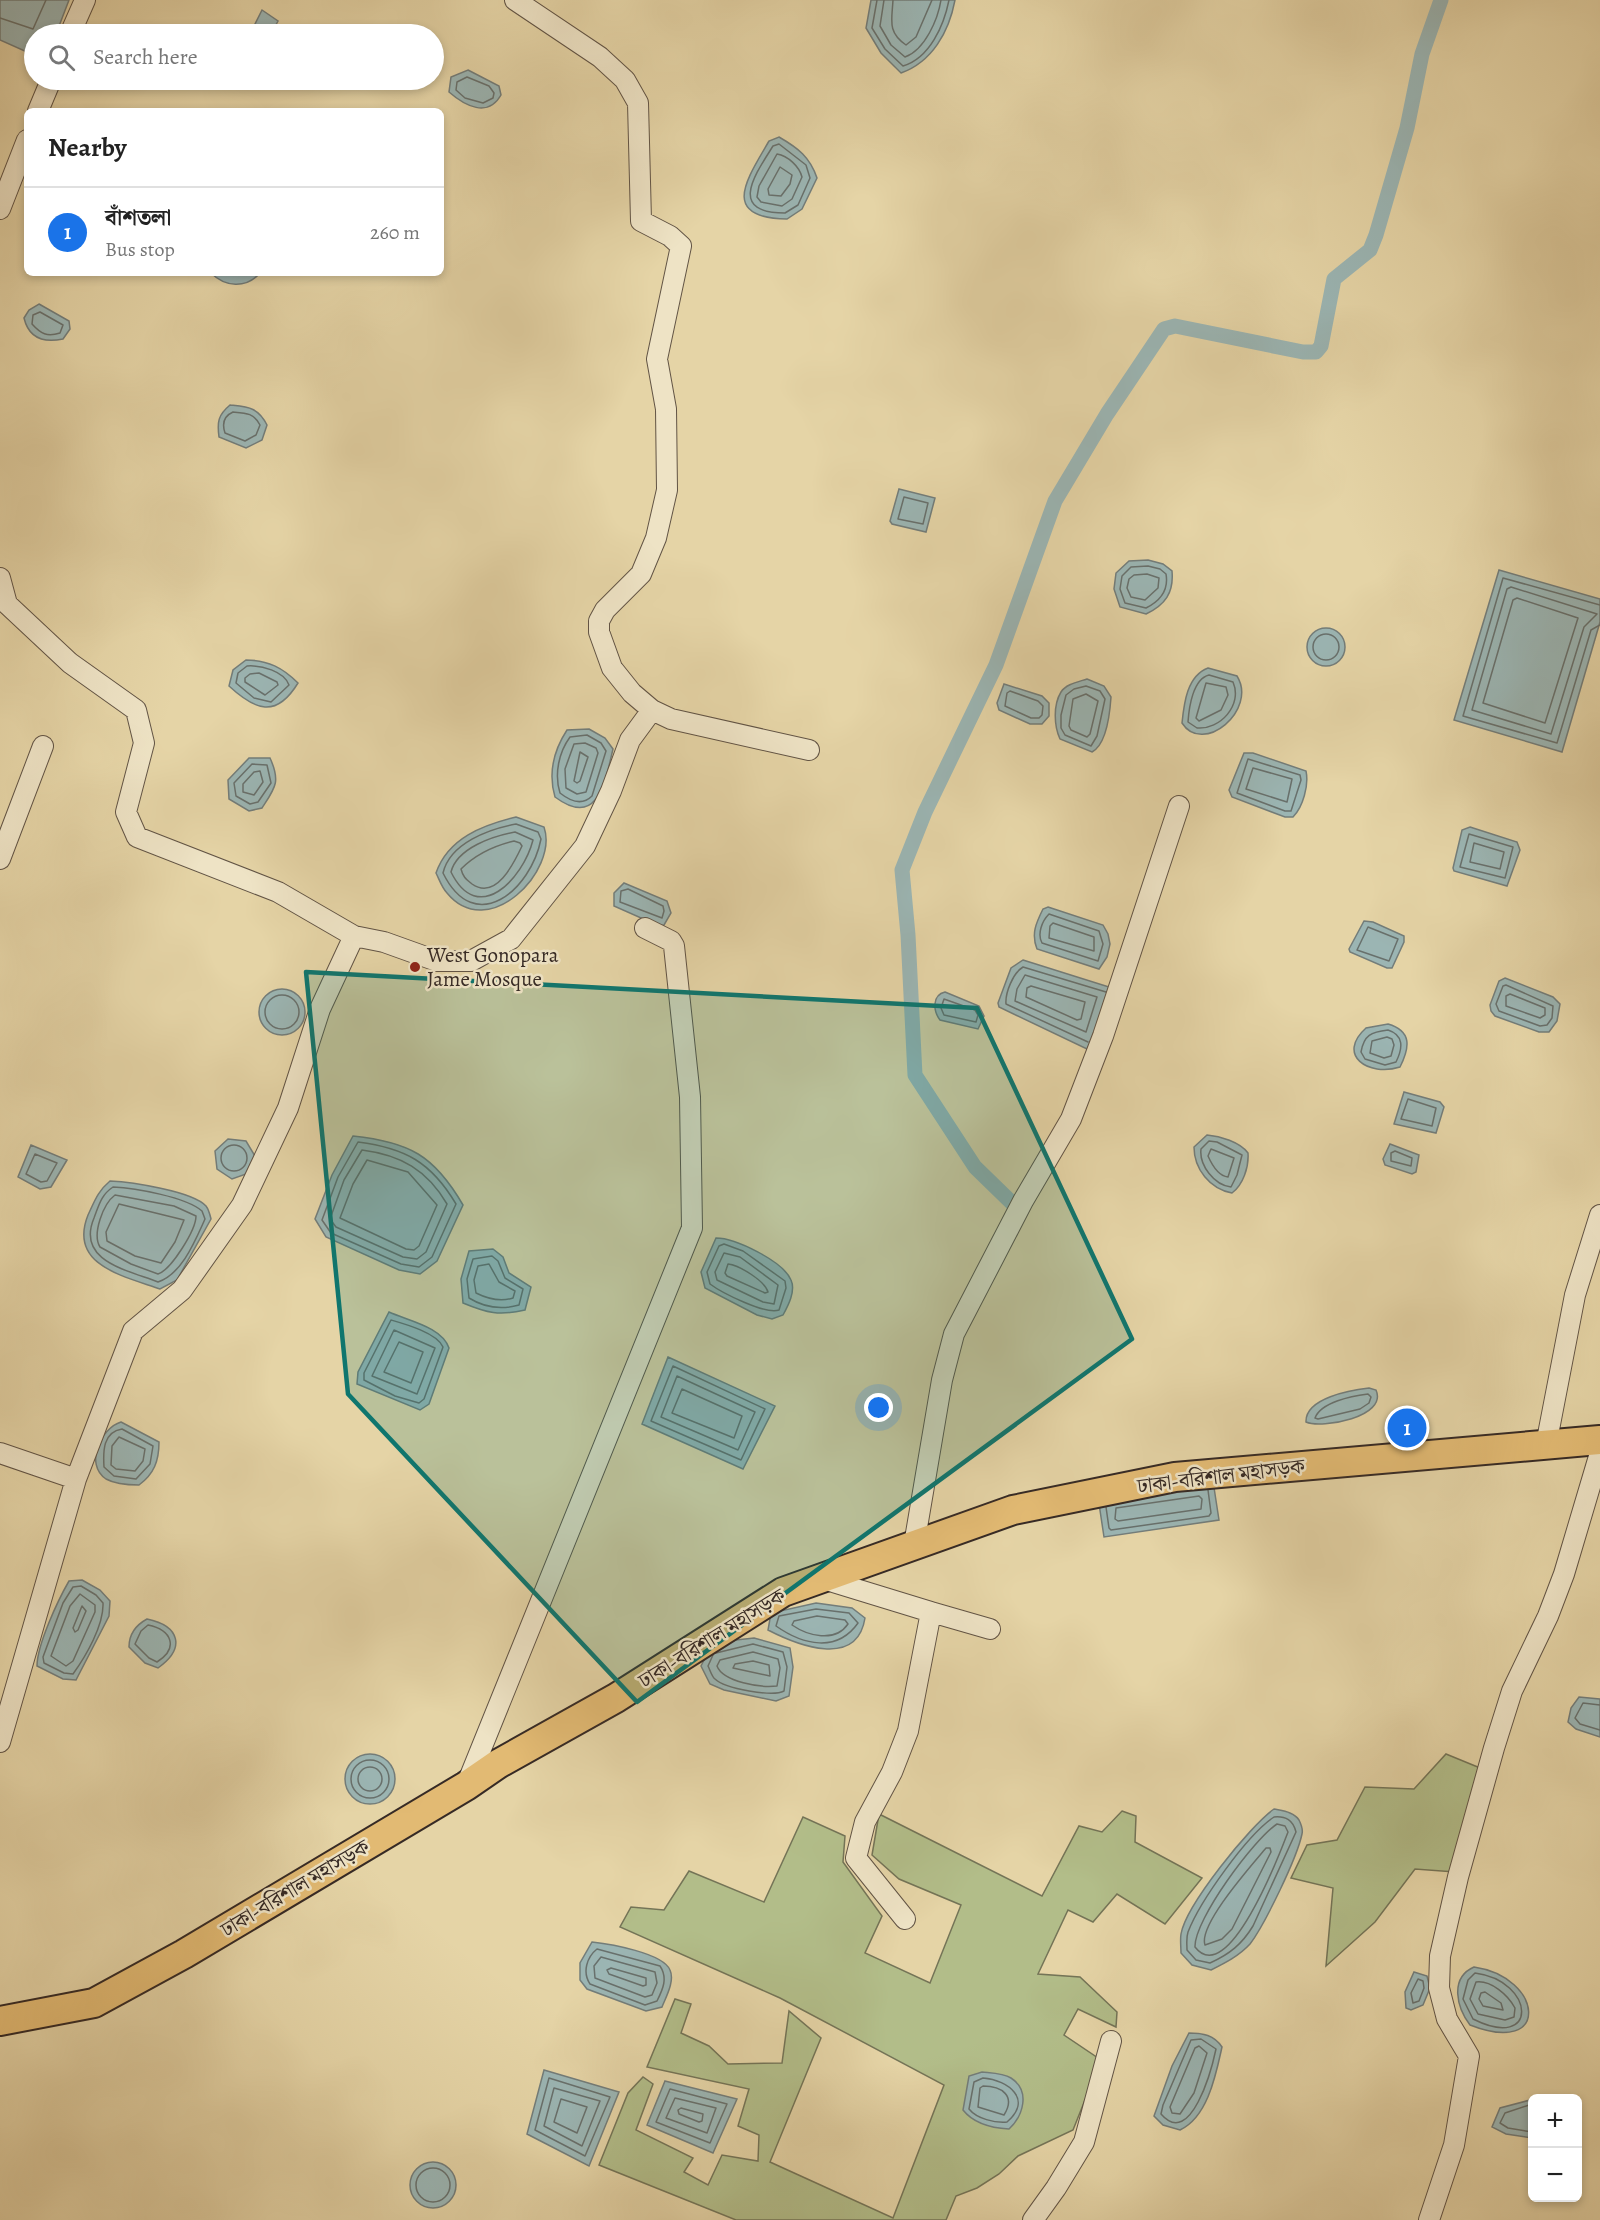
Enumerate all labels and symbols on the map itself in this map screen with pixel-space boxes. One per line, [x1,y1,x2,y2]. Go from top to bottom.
place label: West Gonopara Jame Mosque [426,941,559,993]
marker: West Gonopara Jame Mosque [408,960,422,974]
your location [864,1393,893,1422]
pin: 1 [1388,1406,1426,1450]
street label: ঢাকা-বরিশাল মহাসড়ক [1135,1452,1308,1500]
street label: ঢাকা-বরিশাল মহাসড়ক [632,1581,792,1695]
street label: ঢাকা-বরিশাল মহাসড়ক [215,1832,375,1944]

